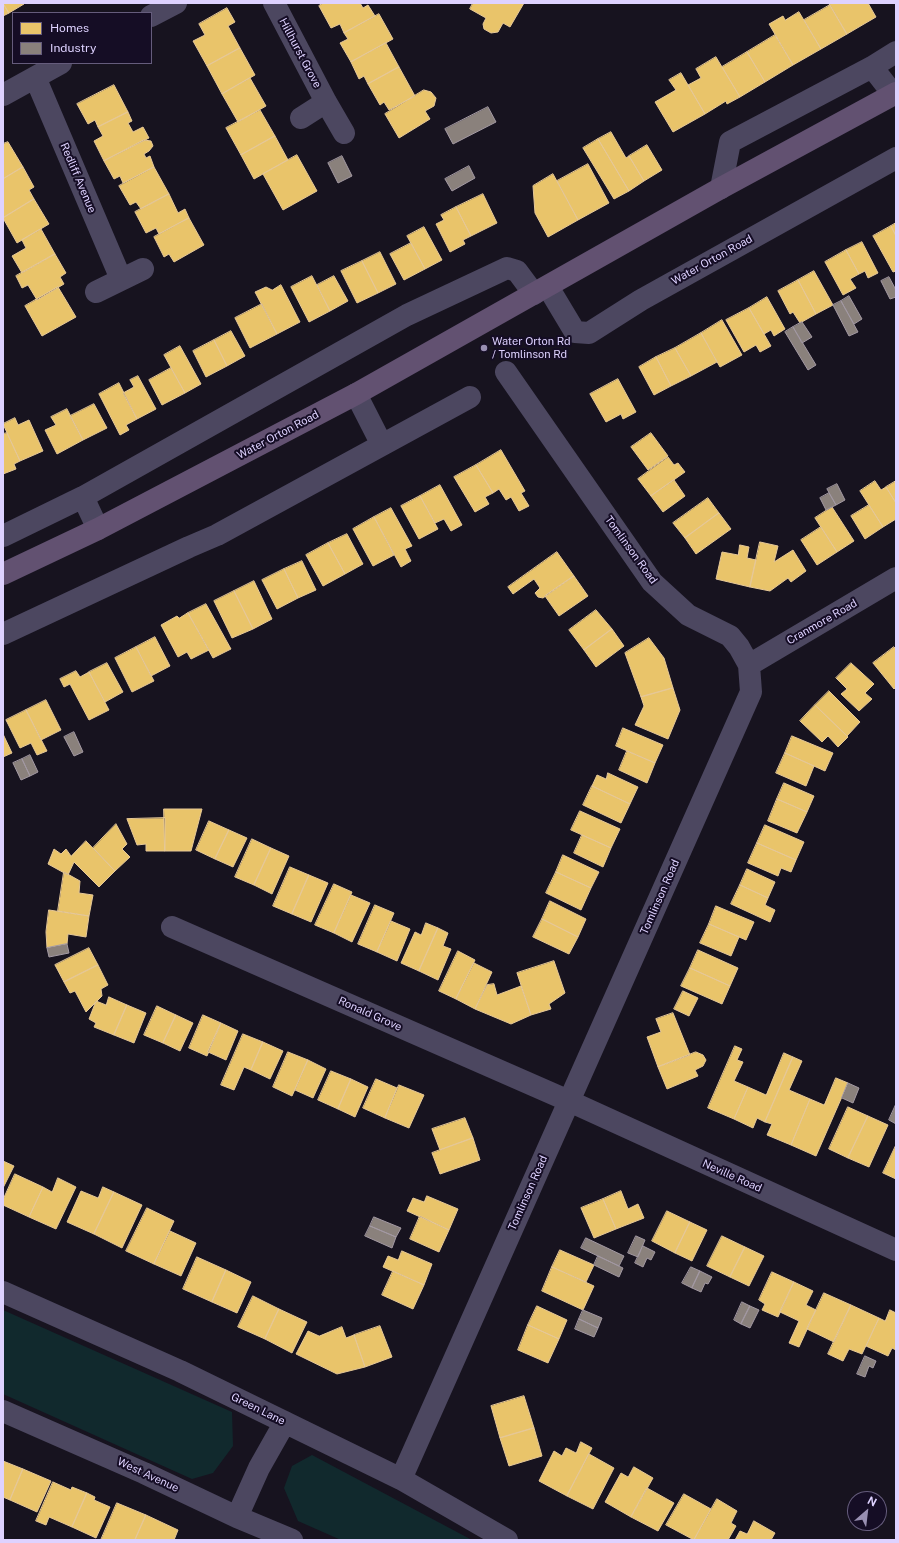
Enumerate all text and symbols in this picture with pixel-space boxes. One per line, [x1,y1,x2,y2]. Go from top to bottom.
legend [12,12,152,64]
street label: Hillhurst Grove [276,16,324,90]
text: Homes [50,21,89,35]
text: Industry [50,41,96,55]
street label: Redliff Avenue [57,141,99,215]
street label: Water Orton Road [669,232,755,288]
place label: Water Orton Rd / Tomlinson Rd [492,335,571,361]
marker: Water Orton Rd / Tomlinson Rd [479,343,489,353]
street label: Water Orton Road [235,408,321,462]
street label: Tomlinson Road [602,513,660,587]
street label: Cranmore Road [784,597,860,647]
street label: Tomlinson Road [638,857,682,937]
street label: Ronald Grove [336,994,404,1034]
street label: Tomlinson Road [506,1153,550,1233]
street label: Neville Road [700,1157,764,1195]
street label: Green Lane [229,1390,287,1428]
street label: West Avenue [115,1455,181,1495]
north arrow [847,1491,887,1531]
text: N [866,1494,879,1509]

